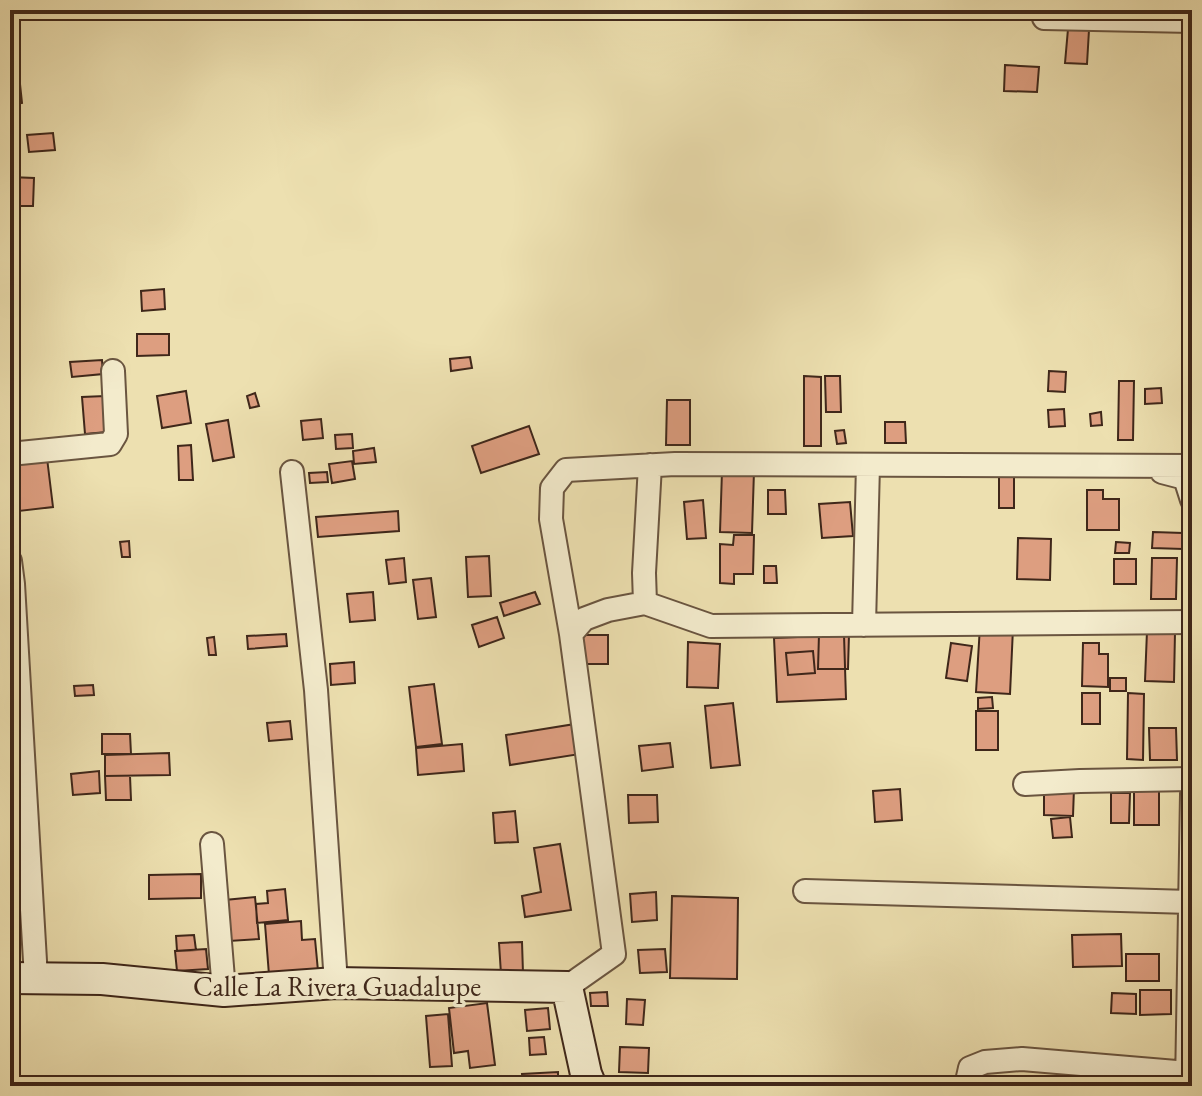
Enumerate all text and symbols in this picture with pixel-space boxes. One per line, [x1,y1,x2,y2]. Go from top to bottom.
street label: Calle La Rivera Guadalupe [193,968,481,1004]

